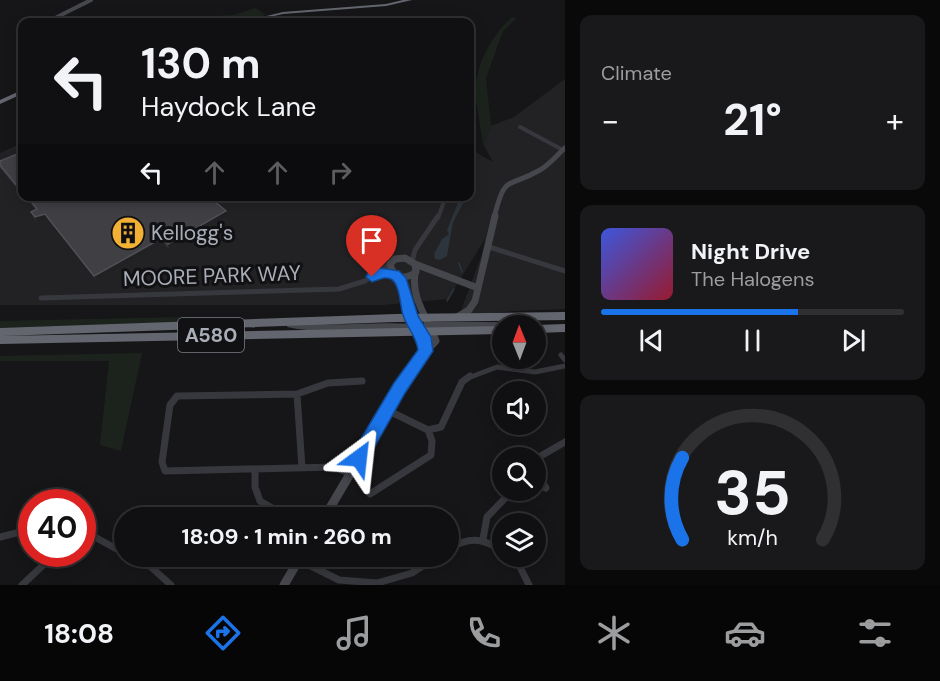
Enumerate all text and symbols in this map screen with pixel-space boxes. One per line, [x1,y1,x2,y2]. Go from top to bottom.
text: 130 m [141,36,261,91]
icon: left [42,42,120,120]
text: Climate [601,60,672,86]
text: Haydock Lane [141,89,316,124]
text: 21° [723,90,782,149]
text: − [601,99,619,142]
text: + [886,99,904,142]
icon: left [135,156,168,189]
icon: ahead [198,156,231,189]
icon: ahead [261,156,294,189]
icon: right [324,156,357,189]
building icon: Kellogg's [110,215,146,251]
pin [346,215,397,277]
place label: Kellogg's [151,219,233,247]
icon: arrive [355,224,388,257]
text: Night Drive [691,237,810,266]
street label: MOORE PARK WAY [122,259,302,293]
text: The Halogens [691,266,814,292]
north arrow [492,315,546,369]
map controls [492,315,546,567]
road number: A580 [178,318,244,352]
icon: previous [635,324,668,357]
icon: pause [736,324,769,357]
icon: next [837,324,870,357]
button: sound [492,381,546,435]
position arrow [327,426,391,490]
button: search [492,447,546,501]
text: 35 [714,452,791,533]
speed limit sign: 40 [18,489,96,567]
button: layers [492,513,546,567]
text: 18:09 · 1 min · 260 m [181,522,392,551]
text: km/h [727,524,778,552]
icon: directions [202,612,244,654]
icon: music [333,612,375,654]
icon: phone [463,612,505,654]
icon: climate [593,612,635,654]
icon: car [724,612,766,654]
icon: filters [854,612,896,654]
text: 18:08 [44,616,114,651]

